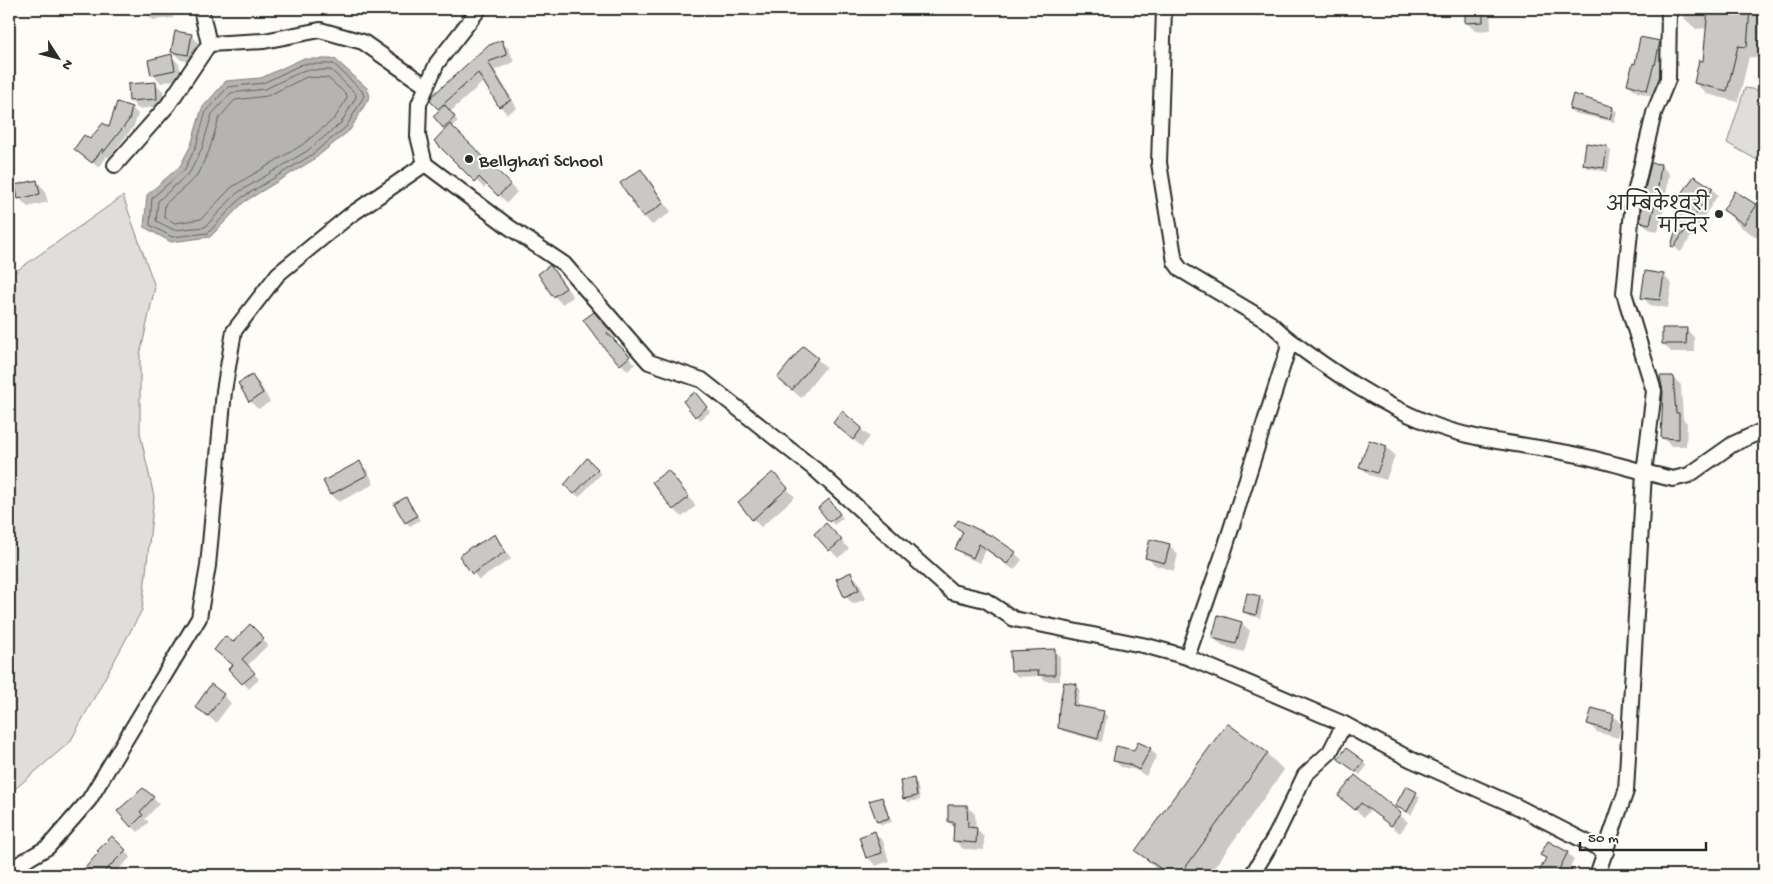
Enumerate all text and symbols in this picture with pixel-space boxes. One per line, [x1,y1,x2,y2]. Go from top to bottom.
north arrow [32,32,82,82]
text: N [57,55,76,73]
place label: Bellghari School [478,151,603,174]
marker: Bellghari School [463,153,475,165]
place label: अम्बिकेश्‍वरी मन्दिर [1606,188,1711,240]
marker: अम्बिकेश्‍वरी मन्दिर [1713,208,1725,220]
scale bar [1580,819,1707,851]
text: 50 m [1588,830,1619,848]

